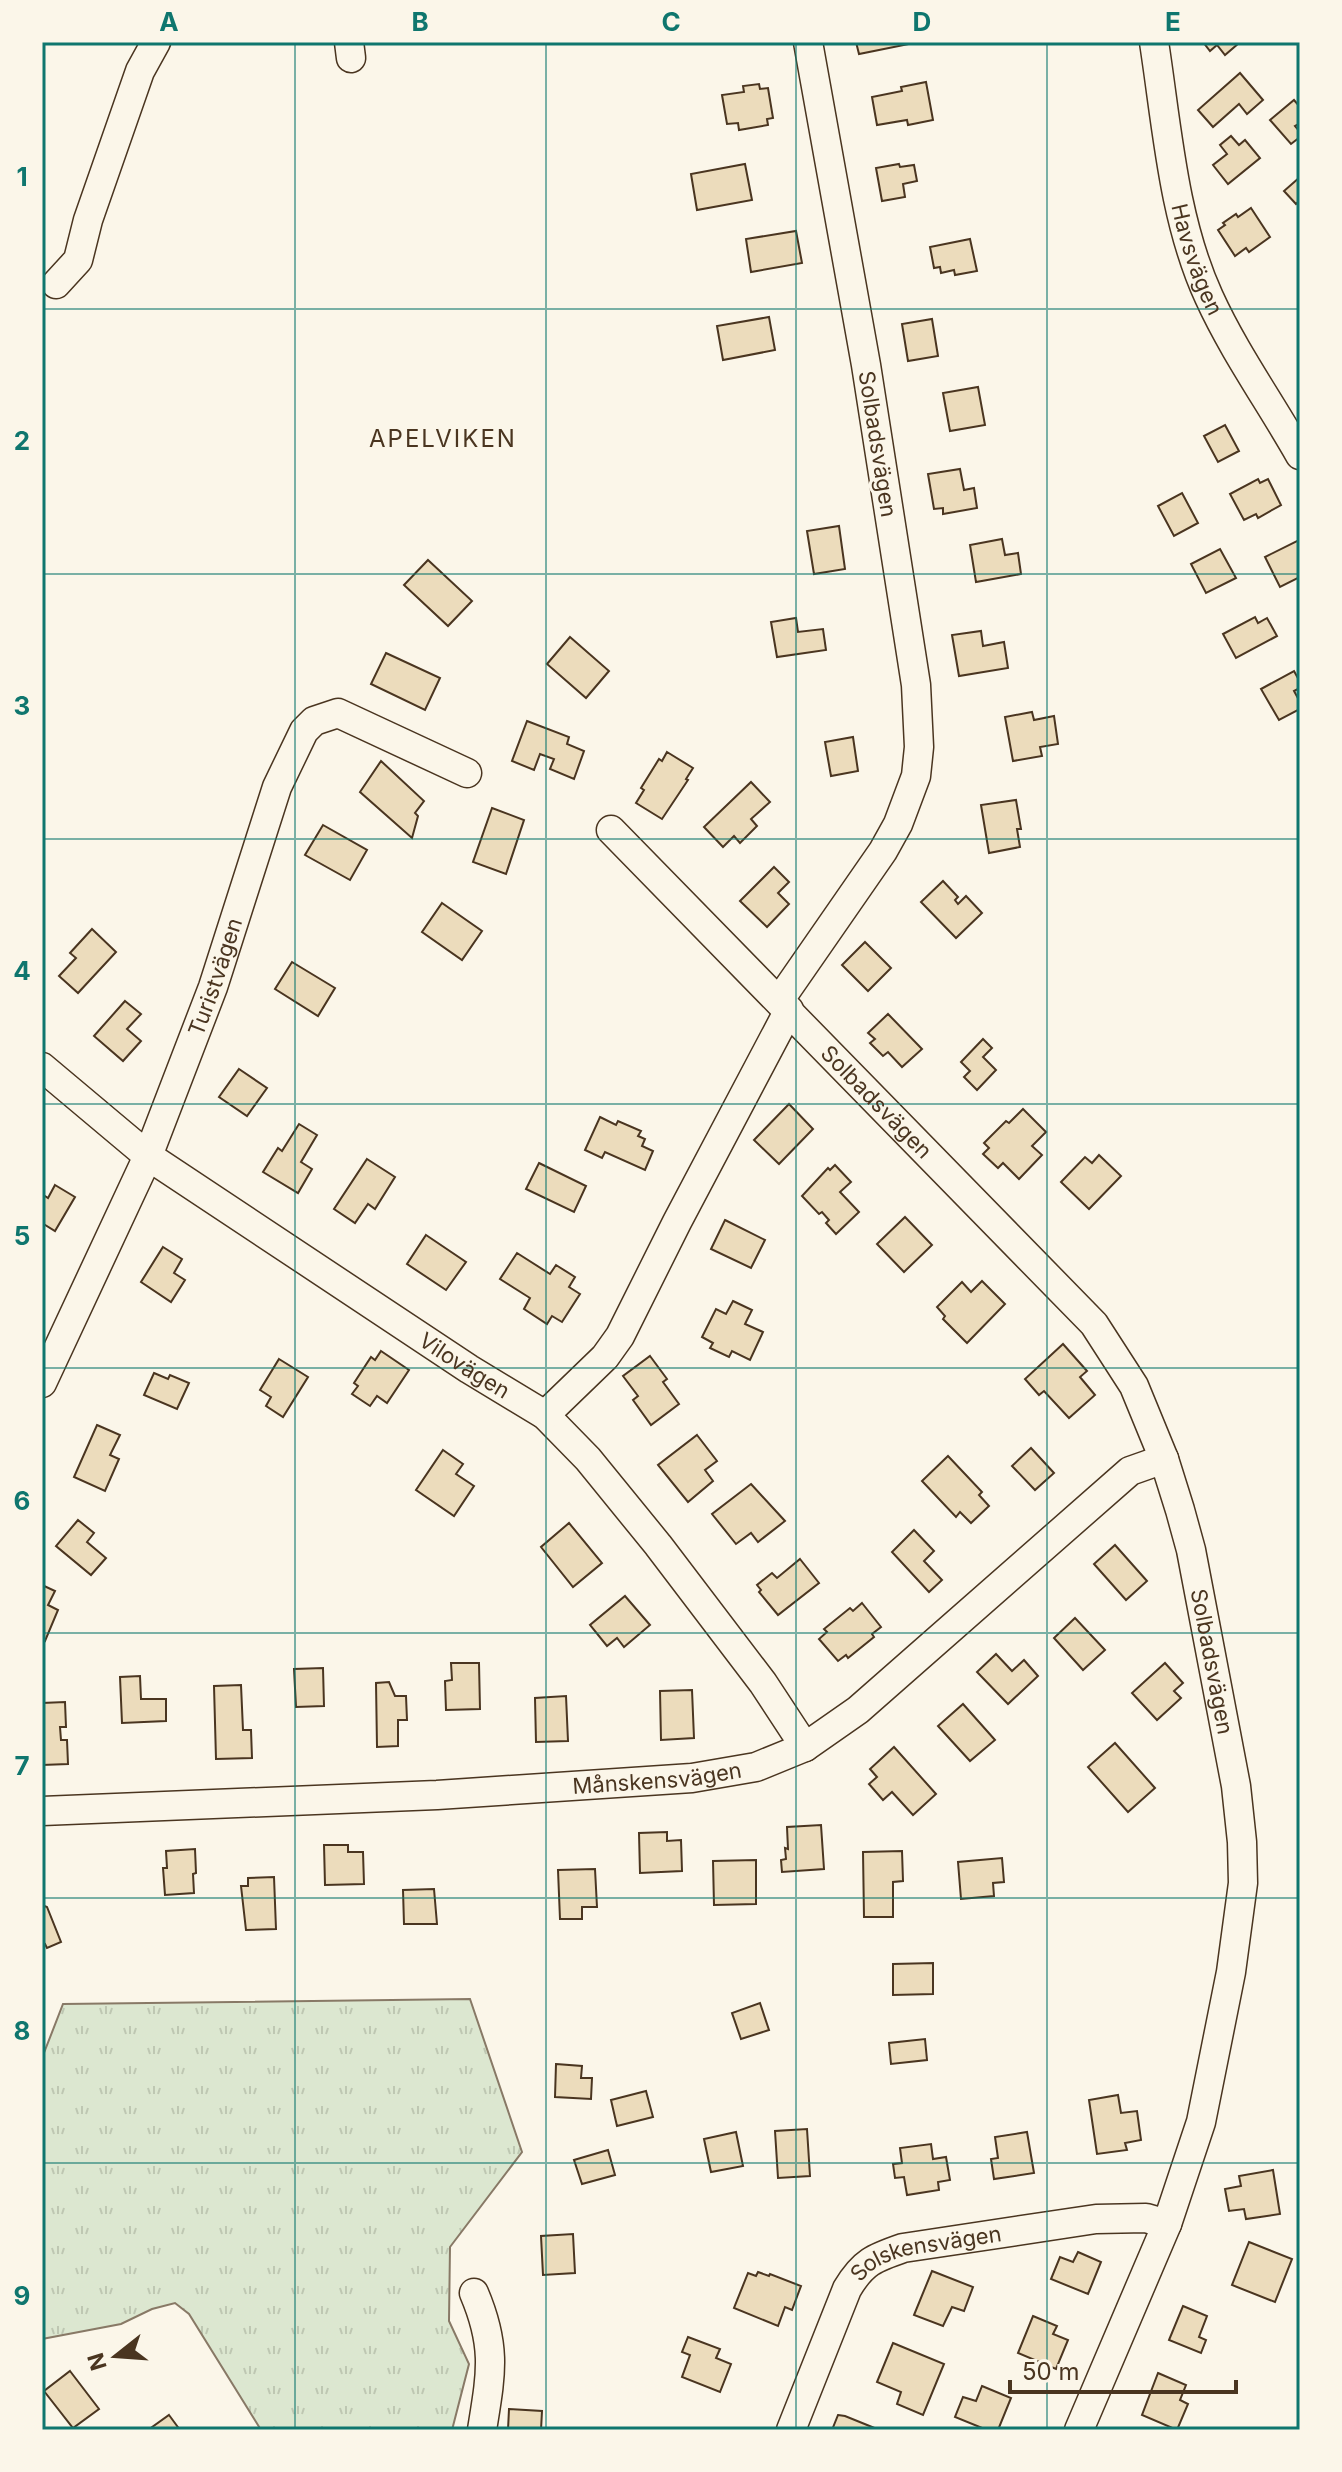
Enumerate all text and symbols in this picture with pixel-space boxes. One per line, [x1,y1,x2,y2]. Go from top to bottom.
text: A [159,6,179,37]
text: B [411,6,429,37]
text: C [661,6,681,37]
text: D [913,6,931,37]
text: E [1165,6,1181,37]
text: 1 [16,161,28,192]
street label: Havsvägen [1166,201,1229,319]
street label: Solbadsvägen [854,369,902,519]
district label: APELVIKEN [369,424,517,453]
text: 2 [14,425,30,456]
text: 3 [14,690,30,721]
street label: Turistvägen [183,915,247,1039]
text: 4 [13,955,31,986]
street label: Solbadsvägen [816,1040,938,1164]
text: 5 [14,1220,30,1251]
street label: Vilovägen [414,1327,515,1404]
text: 6 [14,1485,30,1516]
street label: Solbadsvägen [1186,1586,1239,1736]
text: 7 [14,1750,30,1781]
street label: Månskensvägen [572,1757,744,1799]
text: 8 [14,2015,30,2046]
street label: Solskensvägen [844,2220,1003,2286]
text: 9 [14,2280,30,2311]
north arrow [76,2316,156,2396]
scale bar [1010,2344,1236,2394]
text: N [82,2350,112,2374]
text: 50 m [1022,2357,1080,2386]

